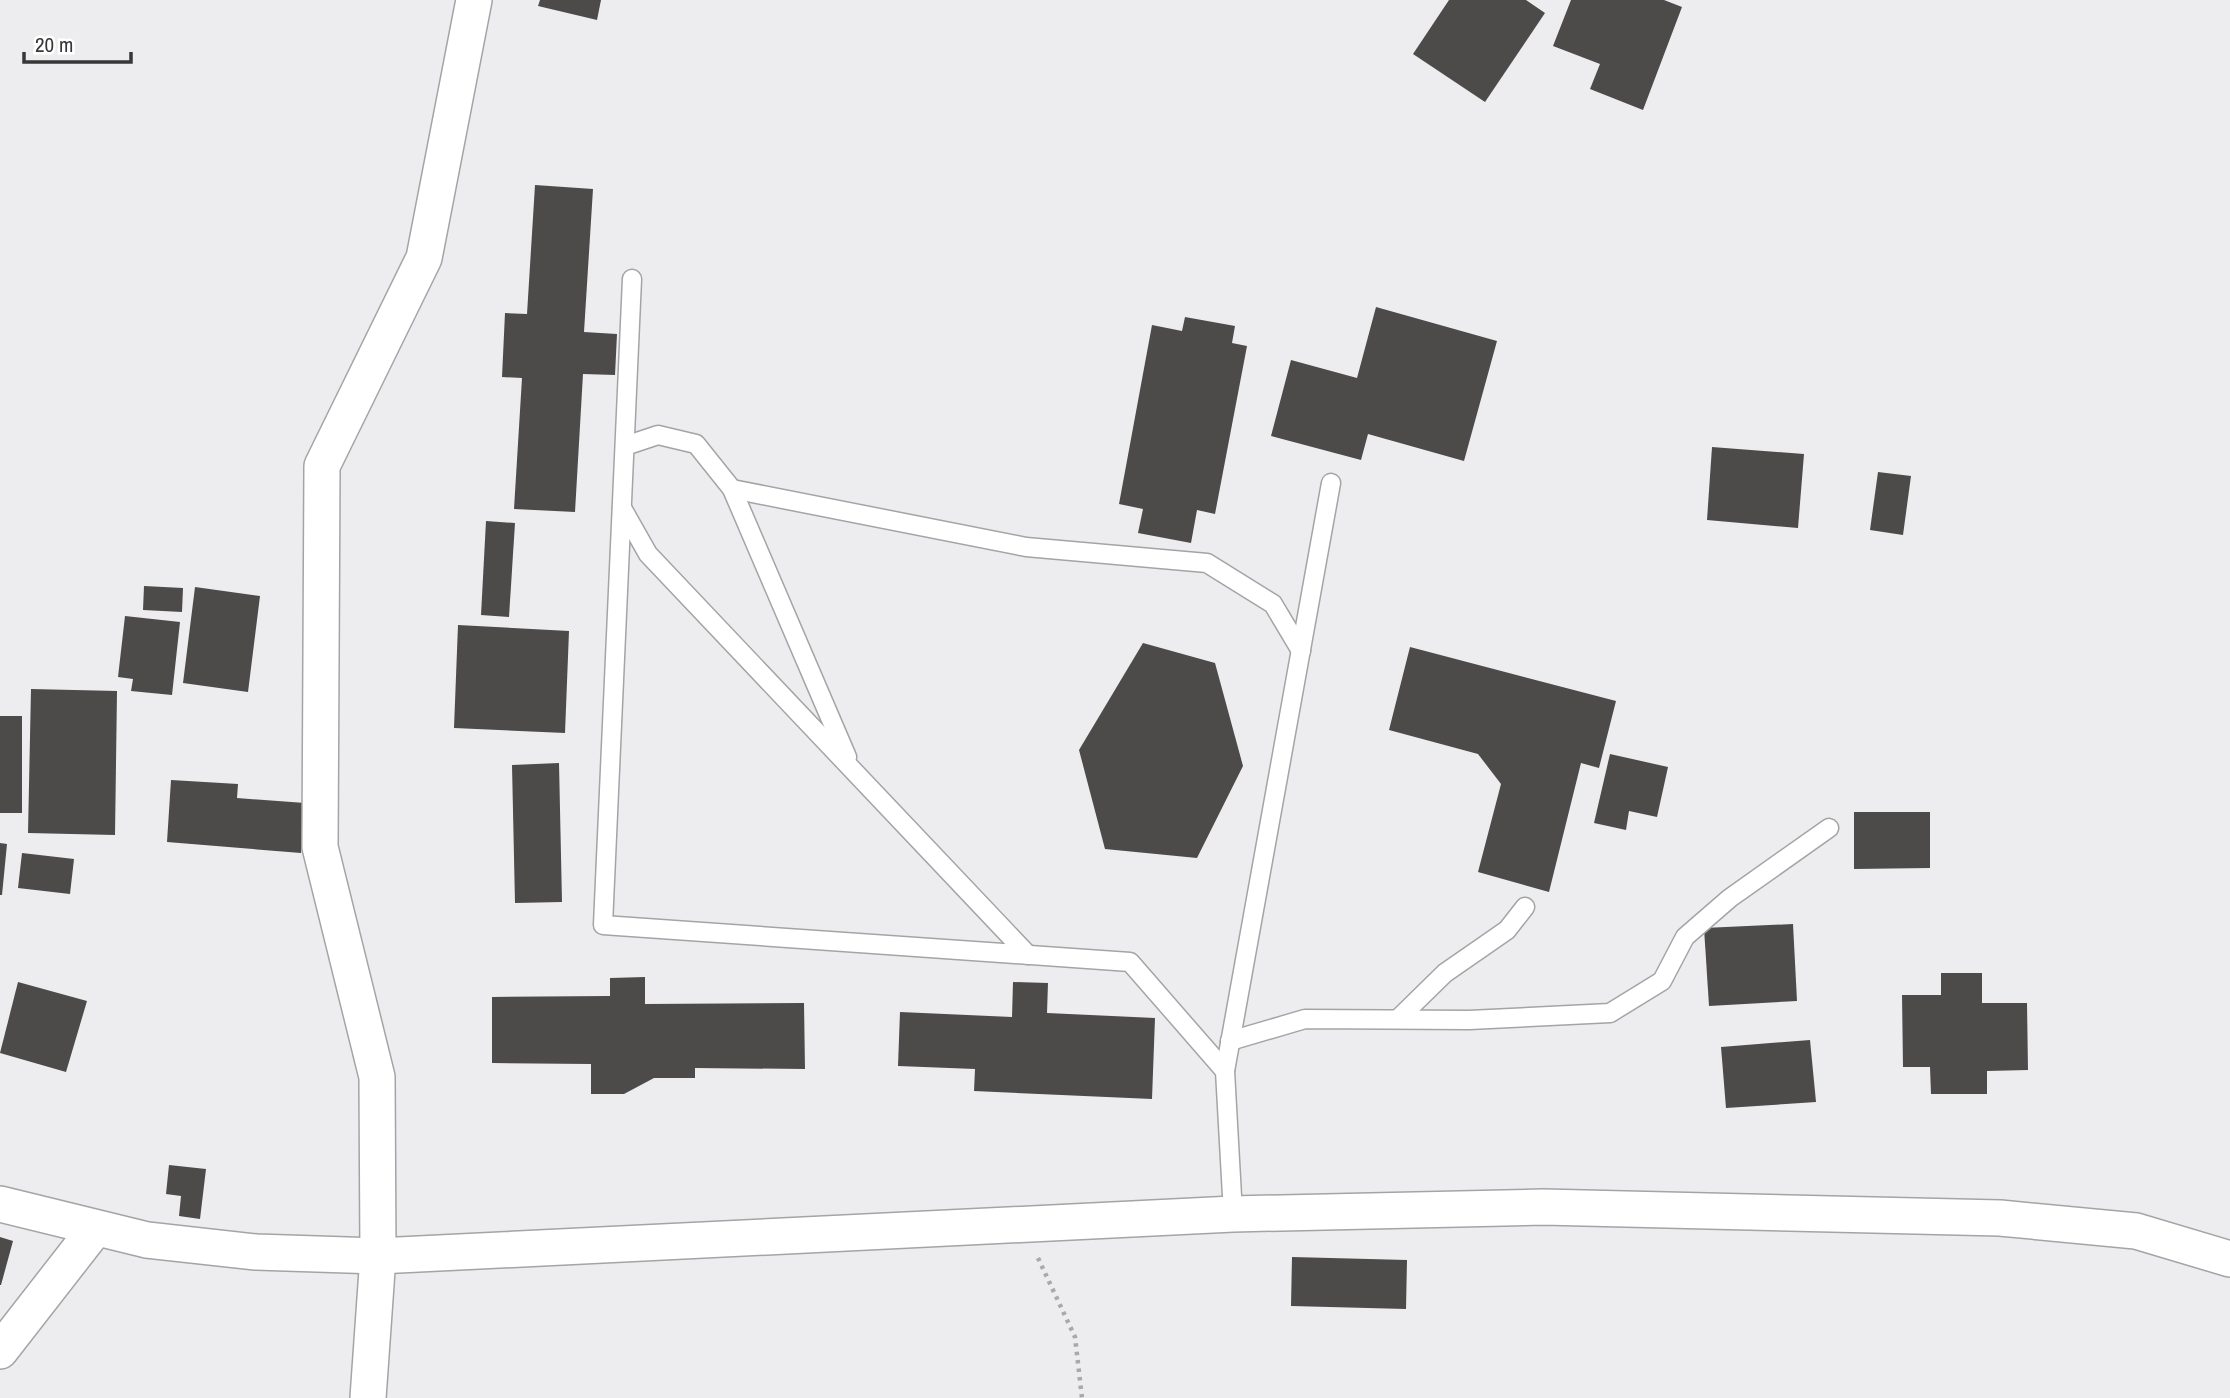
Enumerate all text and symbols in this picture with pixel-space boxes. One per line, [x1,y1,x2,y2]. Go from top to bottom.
scale bar [24,21,131,65]
text: 20 m [35,30,73,59]

